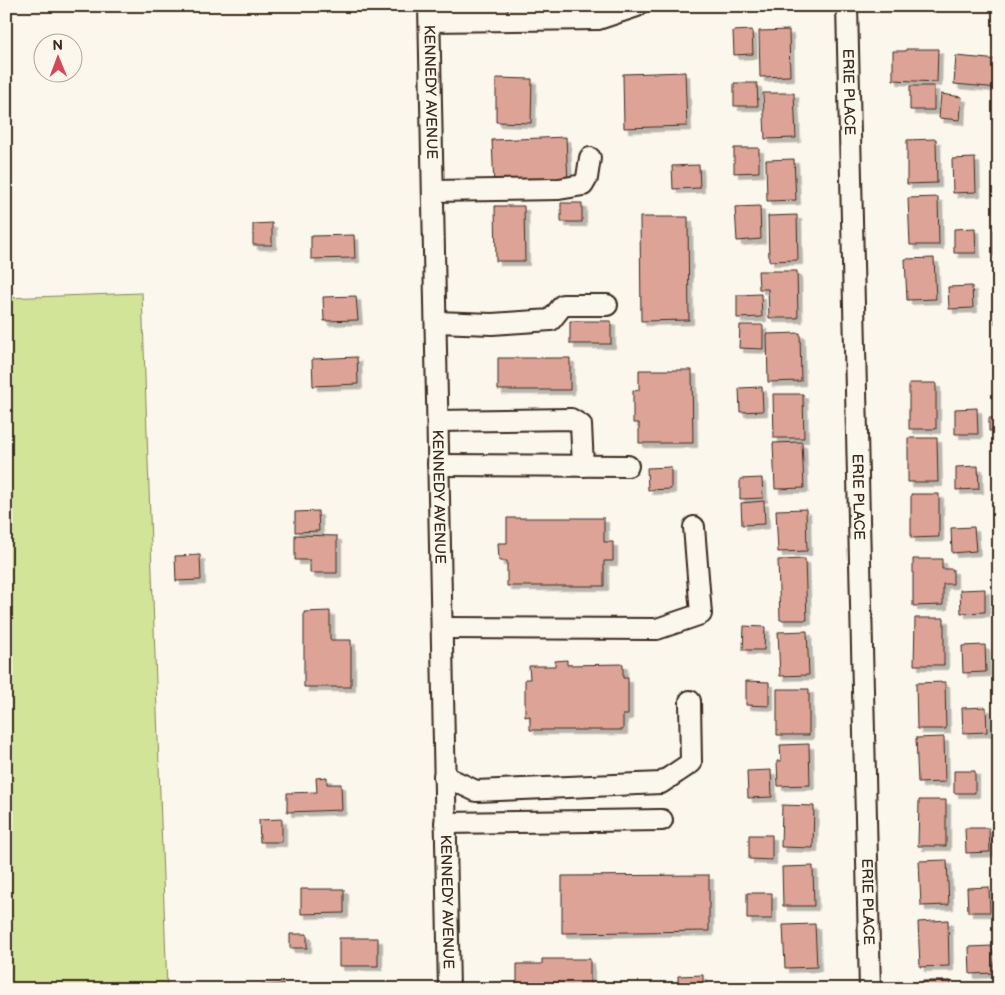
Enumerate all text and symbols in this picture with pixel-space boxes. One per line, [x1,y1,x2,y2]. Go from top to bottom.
street label: KENNEDY AVENUE [419,25,441,159]
north arrow [32,32,82,82]
text: N [52,37,63,54]
street label: ERIE PLACE [838,48,859,136]
street label: KENNEDY AVENUE [428,430,449,564]
street label: ERIE PLACE [847,453,868,540]
street label: KENNEDY AVENUE [436,834,458,969]
street label: ERIE PLACE [857,858,878,945]

